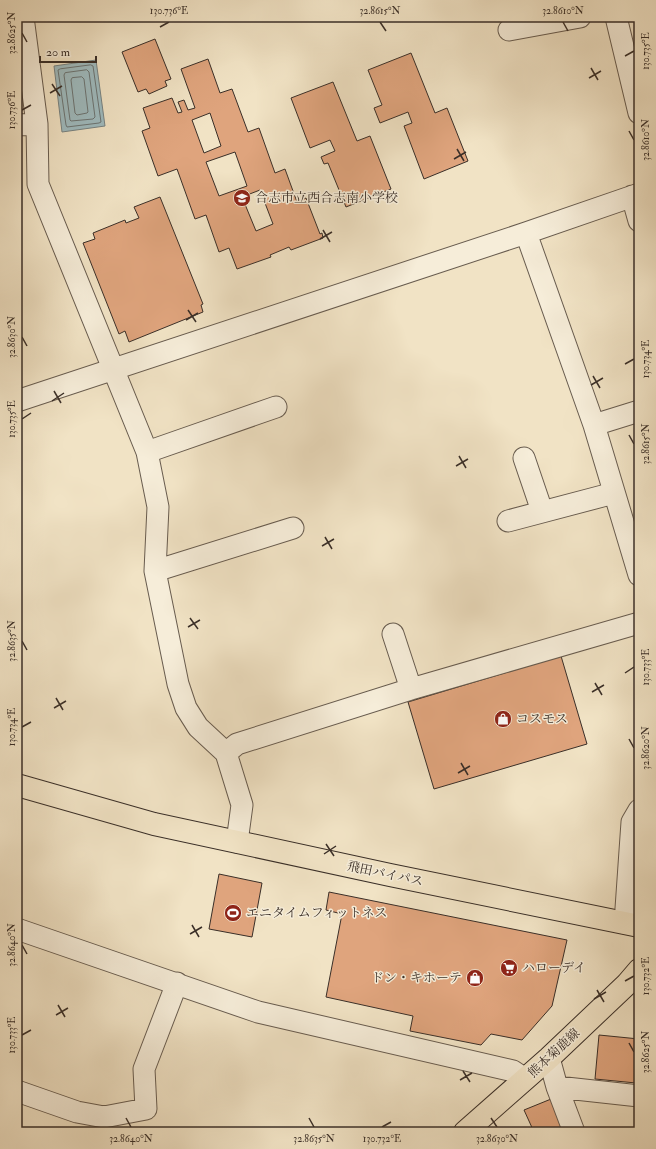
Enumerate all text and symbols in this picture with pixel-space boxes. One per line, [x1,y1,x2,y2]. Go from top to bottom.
text: 130.736°E [150,5,188,17]
text: 32.8615°N [360,5,401,17]
text: 32.8610°N [542,5,584,17]
text: 32.8625°N [6,12,18,54]
text: 130.735°E [640,32,652,70]
scale bar [40,38,96,64]
text: 20 m [46,45,71,60]
text: 130.736°E [6,91,18,129]
text: 32.8610°N [640,119,652,161]
school or university icon: 合志市立西合志南小学校 [232,188,252,208]
place label: 合志市立西合志南小学校 [255,190,398,206]
text: 32.8630°N [6,316,18,358]
text: 130.734°E [640,340,652,378]
text: 130.735°E [6,400,18,438]
text: 32.8615°N [640,423,652,464]
text: 32.8635°N [6,620,18,662]
text: 130.733°E [640,648,652,686]
text: 130.734°E [6,708,18,746]
shop icon: コスモス [493,709,513,729]
place label: コスモス [516,711,568,727]
text: 32.8620°N [640,726,652,770]
street label: 飛田バイパス [345,858,425,890]
sports icon: エニタイムフィットネス [223,903,243,923]
place label: エニタイムフィットネス [246,905,388,921]
text: 32.8640°N [6,923,18,967]
text: 130.732°E [640,957,652,995]
supermarket icon: ハローデイ [499,958,519,978]
place label: ハローデイ [522,960,586,976]
shop icon: ドン・キホーテ [465,968,485,988]
place label: ドン・キホーテ [371,970,462,986]
text: 130.733°E [6,1016,18,1054]
street label: 熊本菊鹿線 [525,1025,583,1081]
text: 32.8625°N [640,1031,652,1073]
text: 32.8640°N [109,1133,153,1145]
text: 32.8635°N [293,1133,335,1145]
text: 130.732°E [363,1133,401,1145]
text: 32.8630°N [476,1133,518,1145]

